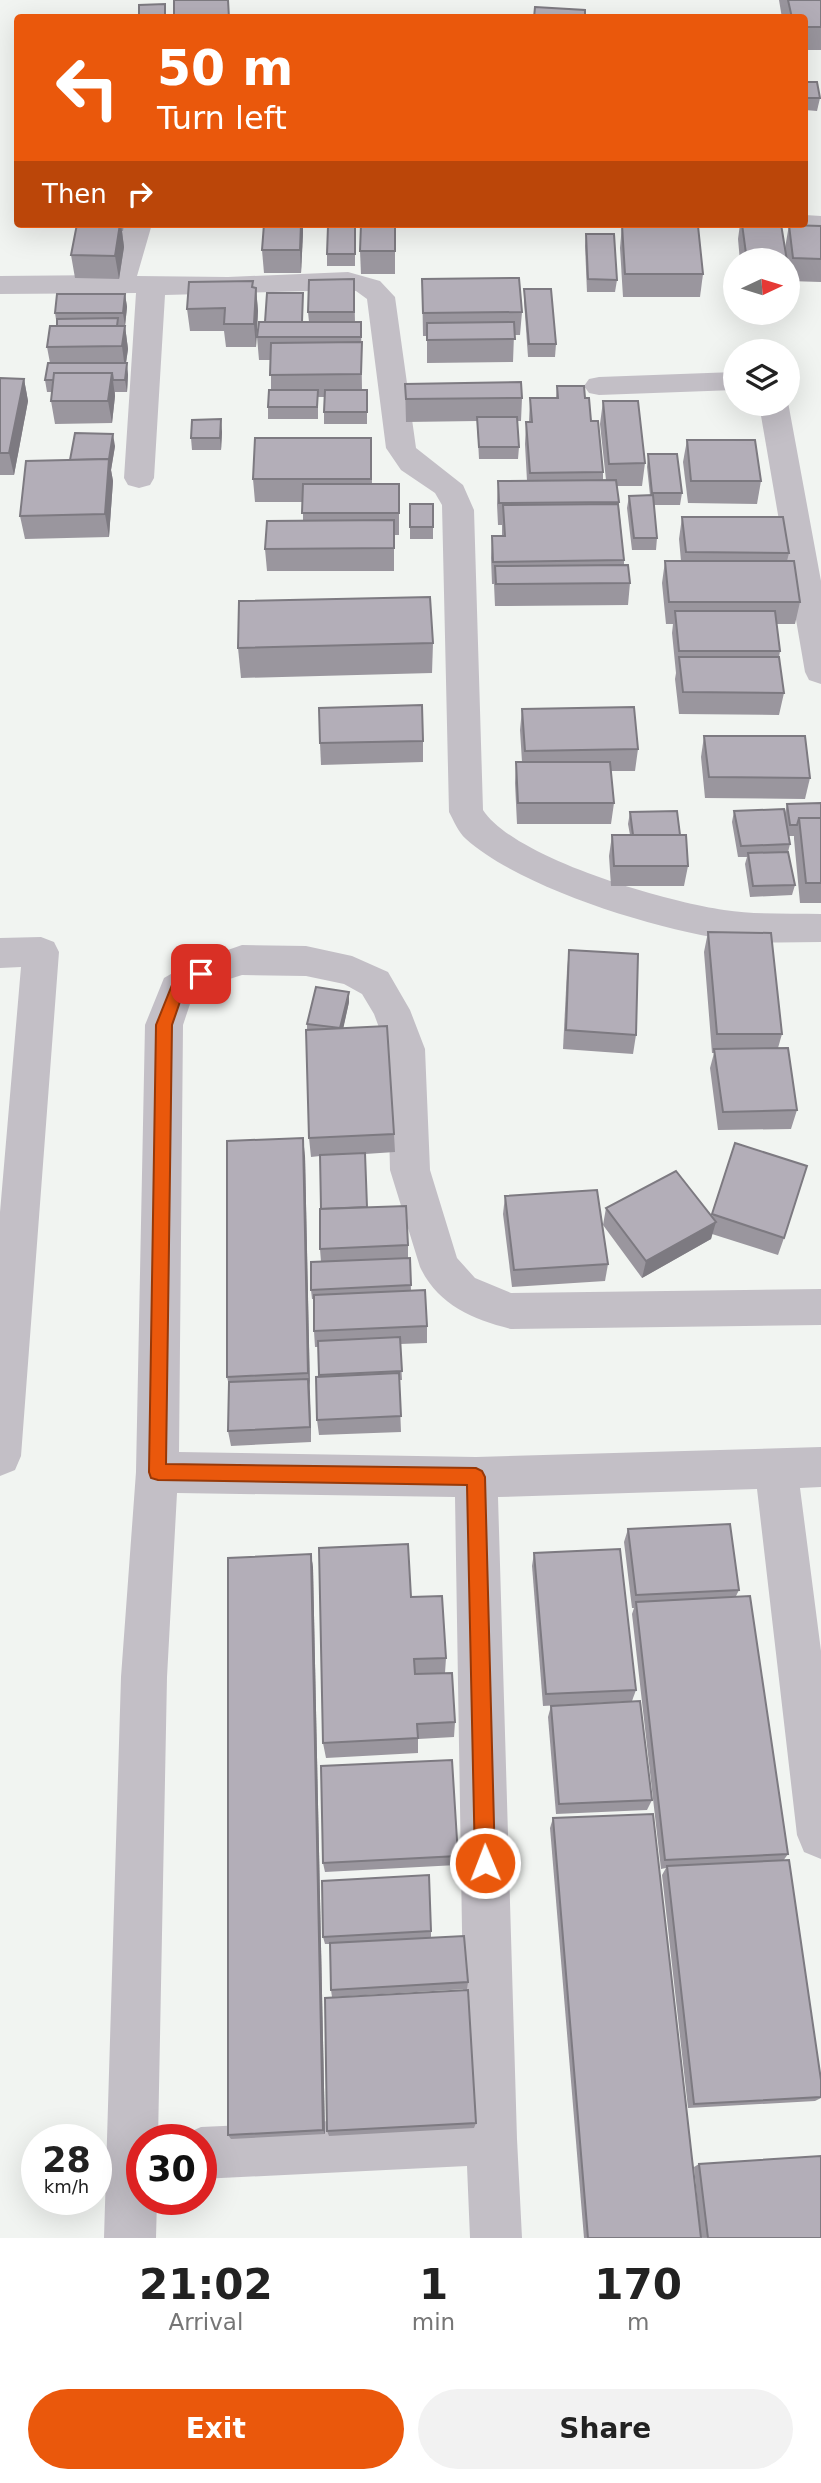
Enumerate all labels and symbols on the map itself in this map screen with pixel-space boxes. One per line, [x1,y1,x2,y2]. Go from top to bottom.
north arrow [723,248,800,326]
pin [171,944,231,1004]
position arrow [448,1826,522,1900]
speed limit sign: 30 [126,2124,217,2215]

